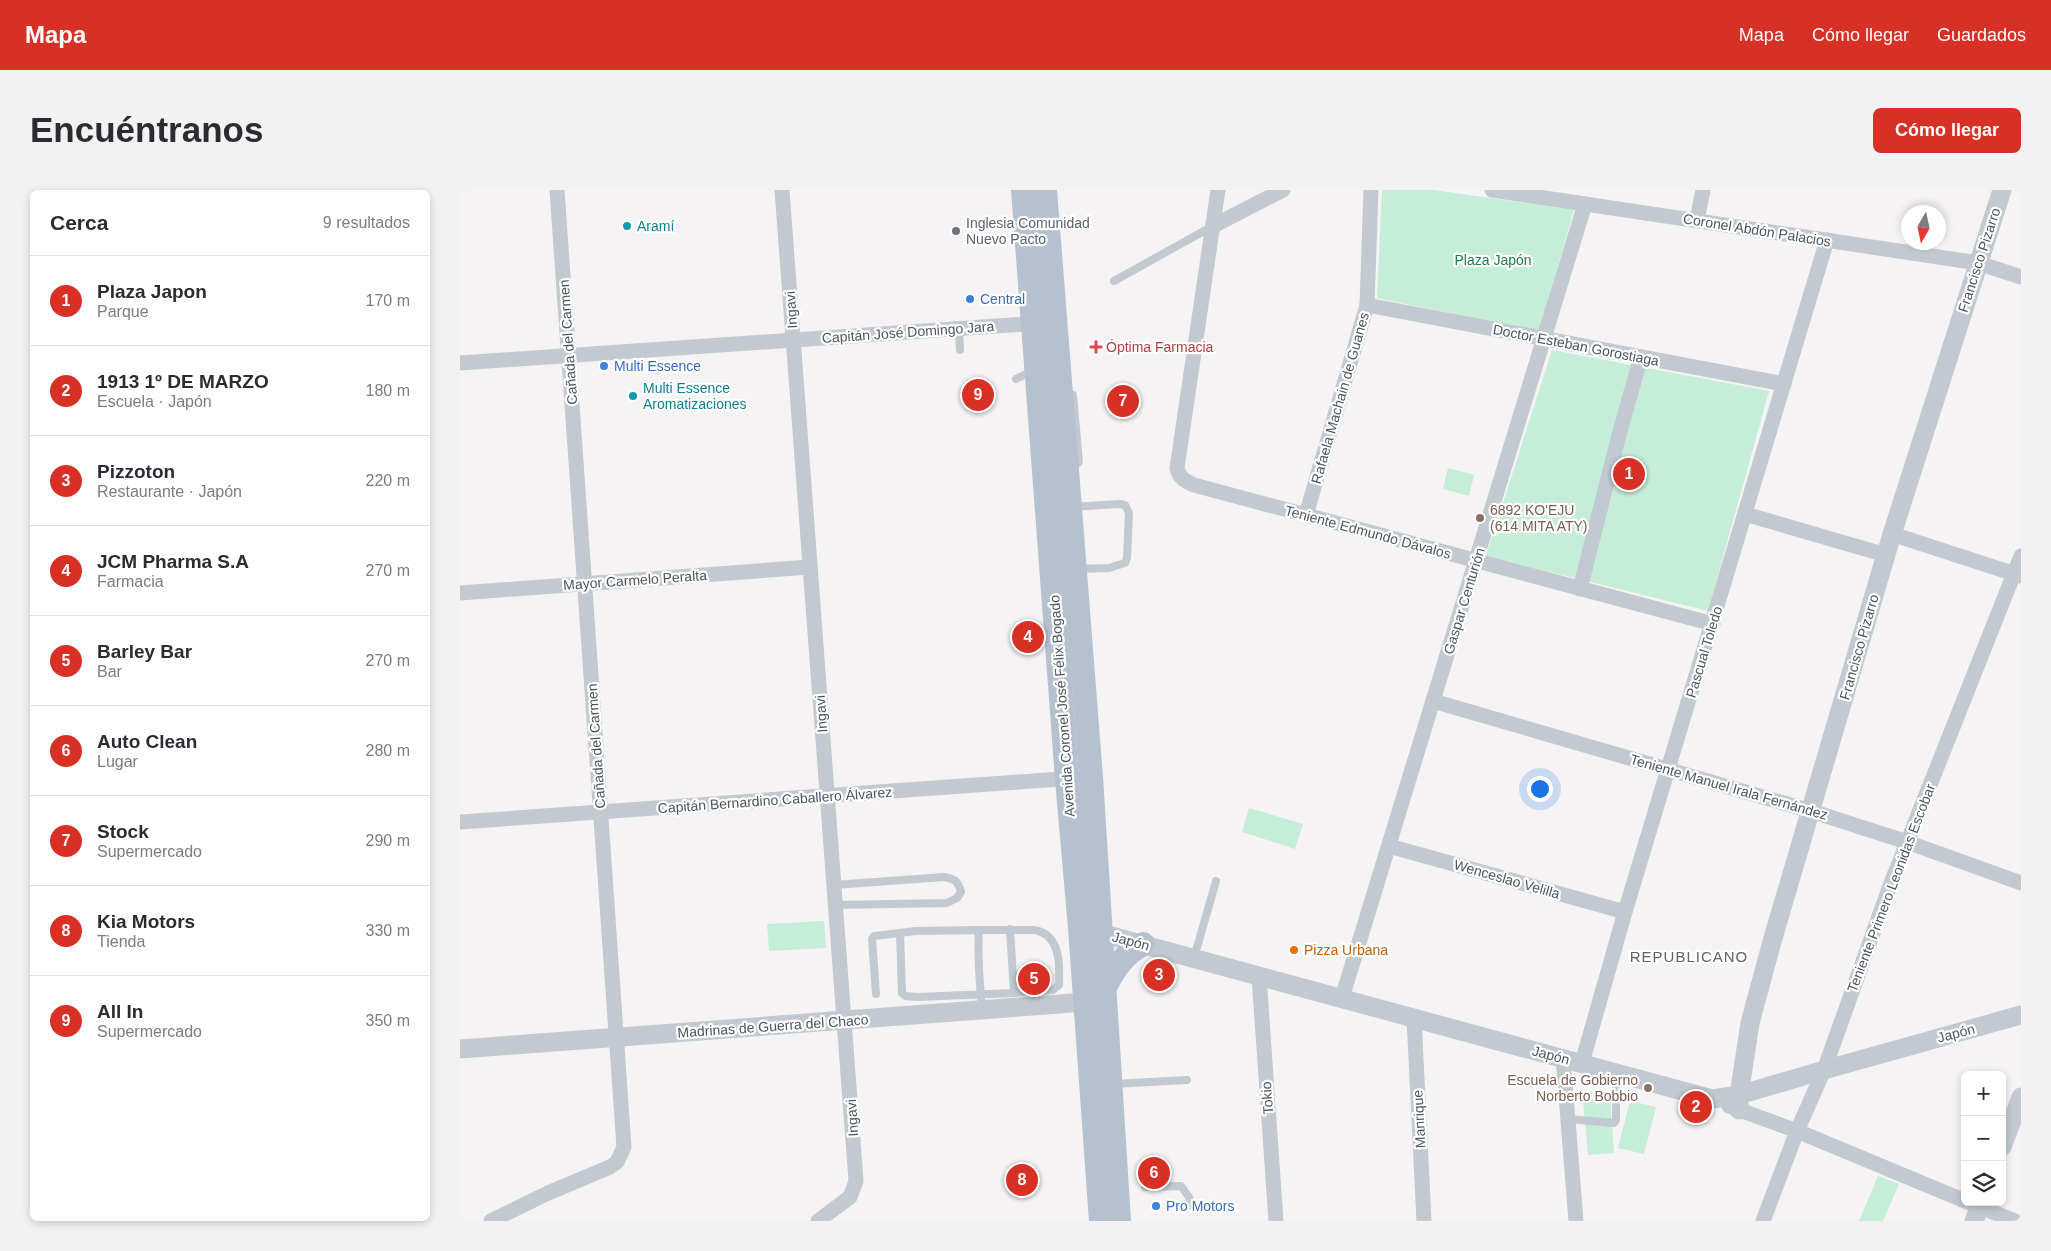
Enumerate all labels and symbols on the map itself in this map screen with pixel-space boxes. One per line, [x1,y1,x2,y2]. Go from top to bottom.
north arrow [1901,205,1946,250]
street label: Francisco Pizarro [1955,206,2004,314]
street label: Coronel Abdón Palacios [1682,210,1832,250]
place label: Inglesia Comunidad Nuevo Pacto [966,215,1090,247]
place label: Aramí [637,218,674,234]
marker: Aramí [621,220,633,232]
marker: Inglesia Comunidad Nuevo Pacto [950,225,962,237]
park label: Plaza Japón [1454,252,1532,268]
street label: Cañada del Carmen [556,279,580,405]
street label: Ingavi [782,291,800,329]
place label: Central [980,291,1025,307]
marker: Central [964,293,976,305]
street label: Rafaela Machain de Guanes [1308,311,1372,485]
street label: Capitán José Domingo Jara [821,318,995,346]
street label: Doctor Esteban Gorostiaga [1492,321,1661,369]
place label: Óptima Farmacia [1106,339,1214,355]
marker: Óptima Farmacia [1090,341,1102,353]
place label: Multi Essence [614,358,701,374]
marker: Multi Essence [598,360,610,372]
pin: 9 [962,376,994,414]
place label: Multi Essence Aromatizaciones [643,380,747,412]
pin: 7 [1107,382,1139,420]
marker: Multi Essence Aromatizaciones [627,390,639,402]
pin: 1 [1613,455,1645,493]
street label: Teniente Edmundo Dávalos [1283,502,1453,562]
place label: 6892 KO'EJU (614 MITA ATY) [1490,502,1588,534]
marker: 6892 KO'EJU (614 MITA ATY) [1474,512,1486,524]
street label: Gaspar Centurión [1440,546,1488,656]
street label: Mayor Carmelo Peralta [563,567,708,593]
street label: Francisco Pizarro [1836,592,1882,702]
street label: Avenida Coronel José Félix Bogado [1046,594,1078,817]
street label: Pascual Toledo [1683,604,1726,700]
pin: 4 [1012,618,1044,656]
street label: Cañada del Carmen [584,683,608,809]
street label: Ingavi [812,695,830,733]
street label: Teniente Manuel Irala Fernández [1628,751,1830,823]
your location [1527,776,1553,802]
street label: Teniente Primero Leonidas Escobar [1844,781,1938,994]
street label: Capitán Bernardino Caballero Álvarez [657,784,893,816]
street label: Wenceslao Velilla [1452,856,1562,902]
street label: Japón [1111,928,1151,954]
place label: Pizza Urbana [1304,942,1388,958]
marker: Pizza Urbana [1288,944,1300,956]
district label: REPUBLICANO [1630,948,1748,965]
pin: 3 [1143,956,1175,994]
pin: 5 [1018,960,1050,998]
street label: Madrinas de Guerra del Chaco [677,1011,869,1041]
street label: Japón [1936,1020,1976,1046]
street label: Japón [1531,1042,1571,1068]
place label: Escuela de Gobierno Norberto Bobbio [1507,1072,1638,1104]
street label: Tokio [1258,1081,1276,1115]
marker: Escuela de Gobierno Norberto Bobbio [1642,1082,1654,1094]
pin: 2 [1680,1088,1712,1126]
street label: Manrique [1409,1089,1429,1149]
street label: Ingavi [843,1099,861,1137]
pin: 6 [1138,1154,1170,1192]
pin: 8 [1006,1161,1038,1199]
place label: Pro Motors [1166,1198,1234,1214]
marker: Pro Motors [1150,1200,1162,1212]

